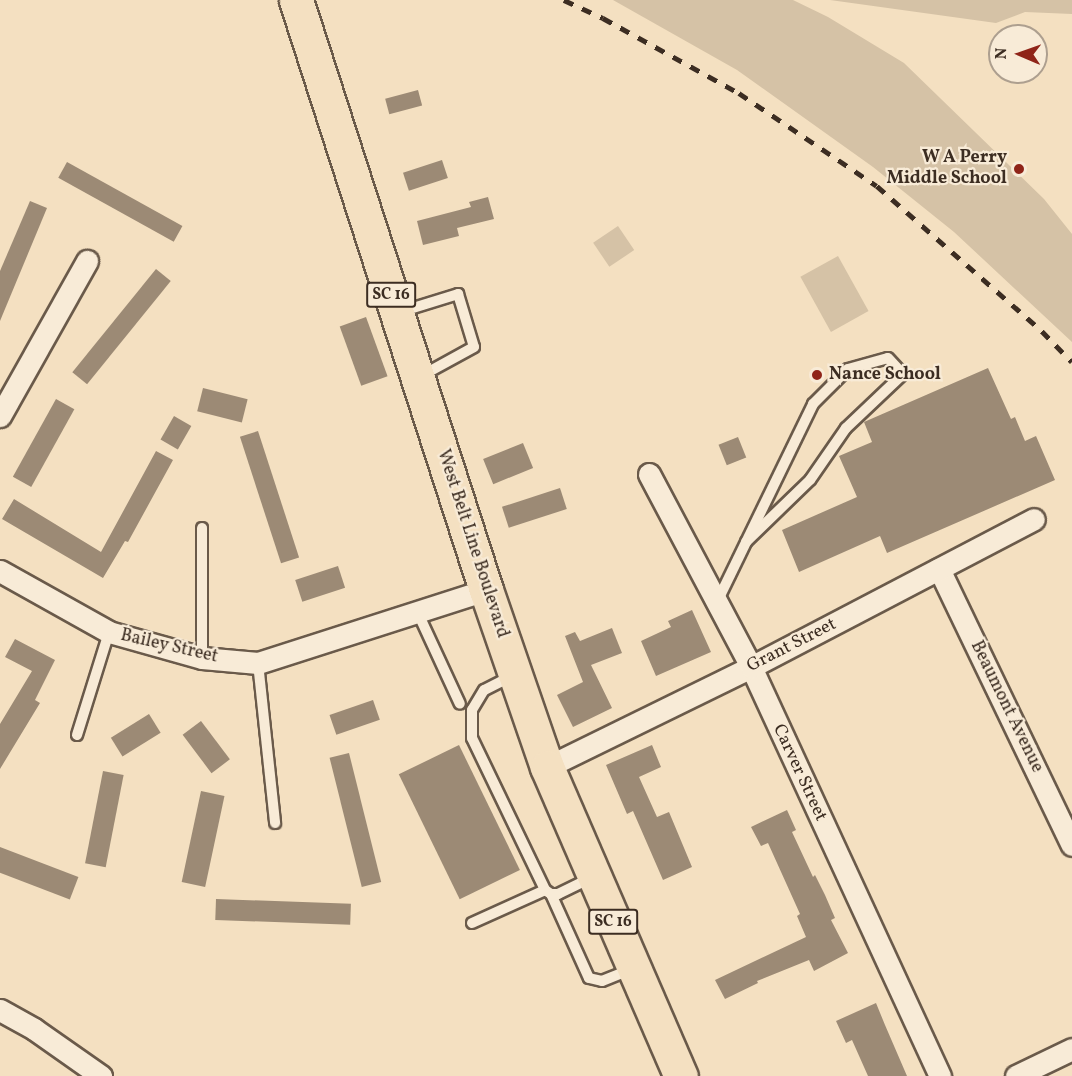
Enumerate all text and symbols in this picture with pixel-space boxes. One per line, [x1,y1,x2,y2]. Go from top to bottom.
north arrow [988,24,1048,84]
text: N [991,47,1013,60]
place label: W A Perry Middle School [886,148,1007,190]
marker: W A Perry Middle School [1012,162,1026,176]
road number: SC 16 [366,282,416,308]
place label: Nance School [829,364,941,386]
marker: Nance School [810,368,824,382]
street label: West Belt Line Boulevard [431,447,513,641]
street label: Grant Street [744,614,840,678]
street label: Bailey Street [118,625,220,669]
street label: Beaumont Avenue [965,638,1047,776]
street label: Carver Street [767,721,831,825]
road number: SC 16 [588,909,638,935]

